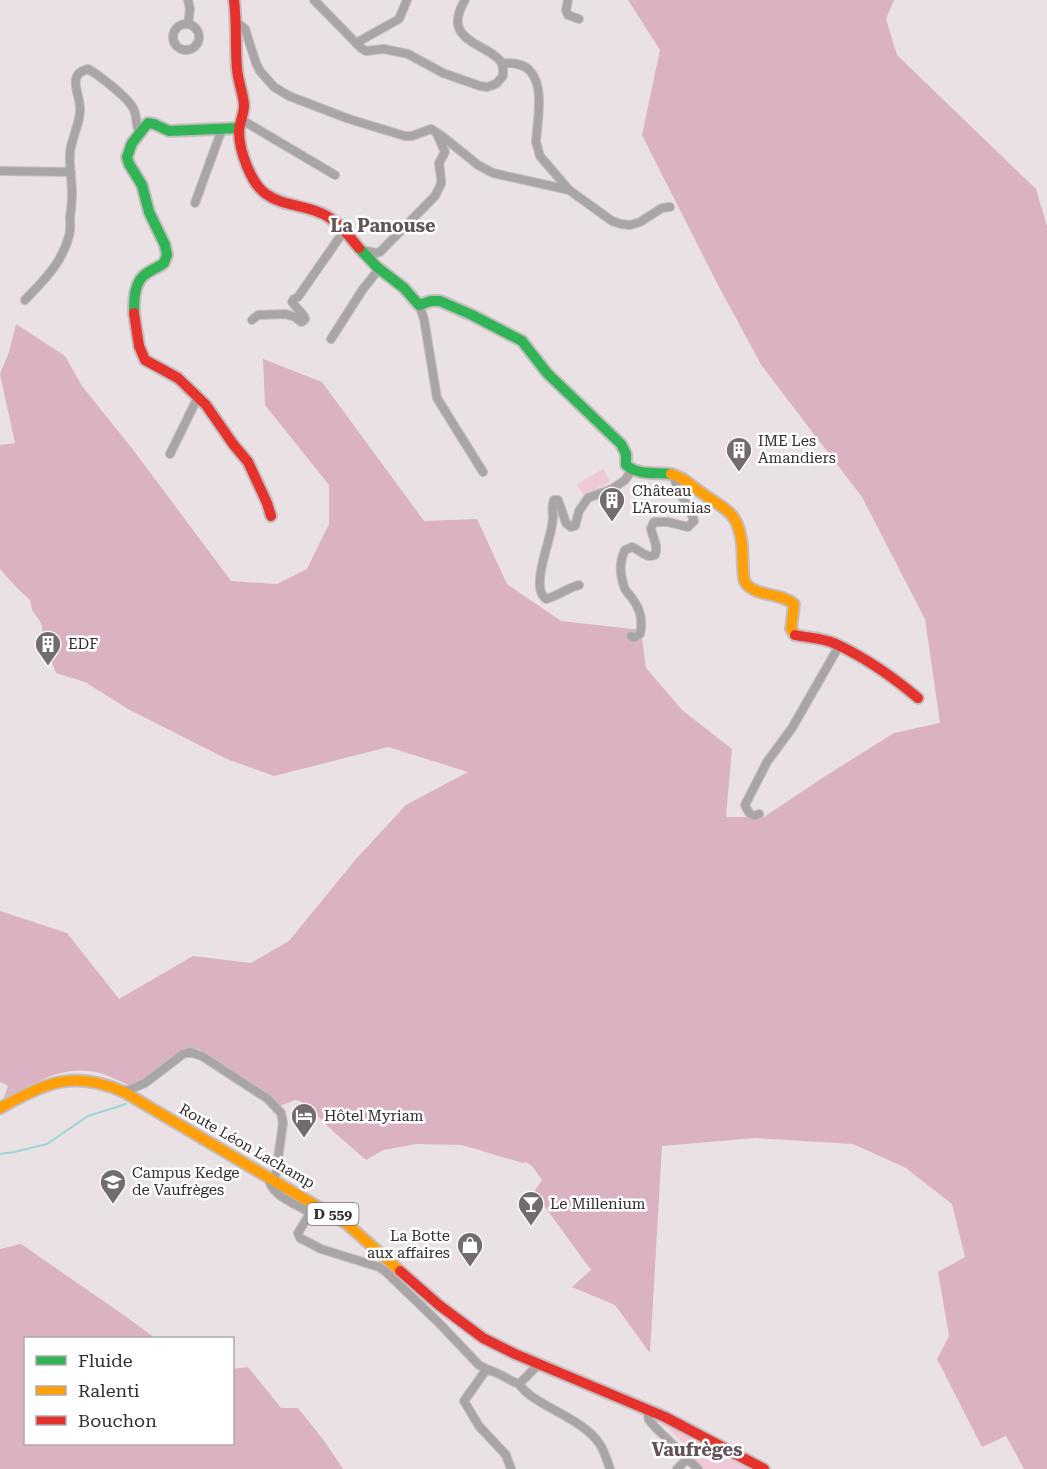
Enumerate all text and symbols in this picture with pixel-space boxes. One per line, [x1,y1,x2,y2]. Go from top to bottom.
district label: La Panouse [331,215,436,236]
place label: IME Les Amandiers [758,432,836,467]
building icon: IME Les Amandiers [724,435,754,473]
place label: Château L'Aroumias [632,482,711,517]
building icon: Château L'Aroumias [597,485,627,523]
building icon: EDF [33,629,63,667]
place label: EDF [68,635,98,653]
street label: Route Léon Lachamp [176,1100,318,1192]
hotel icon: Hôtel Myriam [289,1101,319,1139]
place label: Hôtel Myriam [324,1107,424,1125]
place label: Campus Kedge de Vaufrèges [132,1164,240,1199]
school or university icon: Campus Kedge de Vaufrèges [98,1167,128,1205]
bar icon: Le Millenium [516,1189,546,1227]
place label: Le Millenium [550,1195,646,1213]
road number: D 559 [308,1203,358,1225]
place label: La Botte aux affaires [367,1227,450,1262]
shop icon: La Botte aux affaires [455,1230,485,1268]
legend [24,1337,234,1445]
text: Fluide [78,1350,133,1371]
text: Ralenti [78,1380,140,1401]
text: Bouchon [78,1410,157,1431]
district label: Vaufrèges [652,1439,742,1460]

